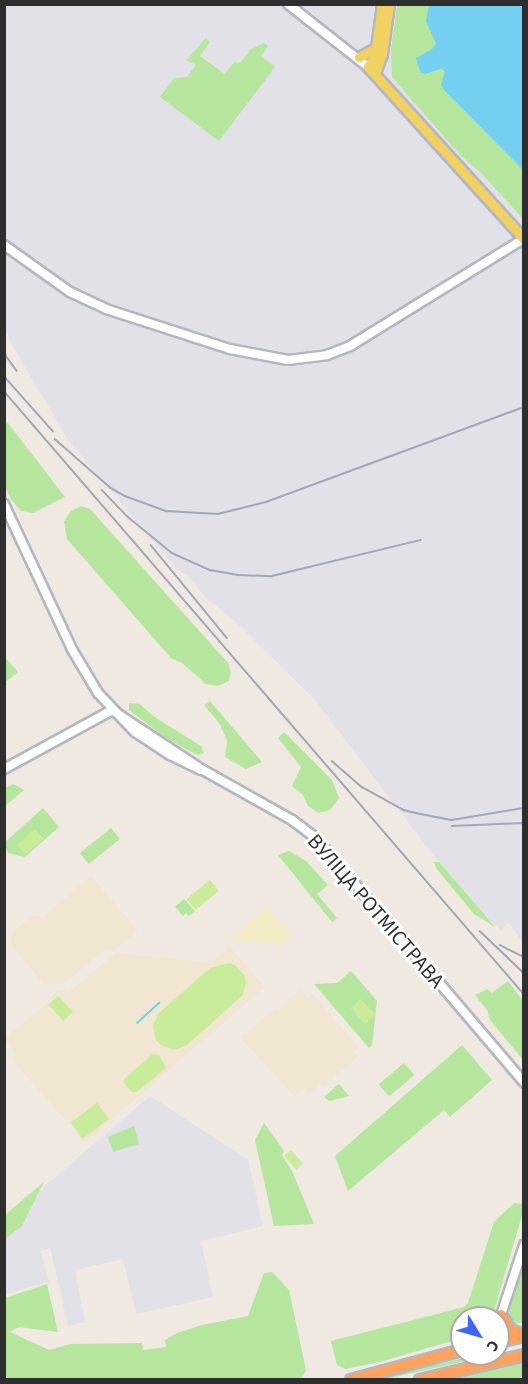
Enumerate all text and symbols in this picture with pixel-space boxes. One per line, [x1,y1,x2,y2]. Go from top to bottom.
street label: ВУЛІЦА РОТМІСТРАВА [302,829,450,993]
north arrow [450,1306,510,1366]
text: С [481,1335,504,1356]

